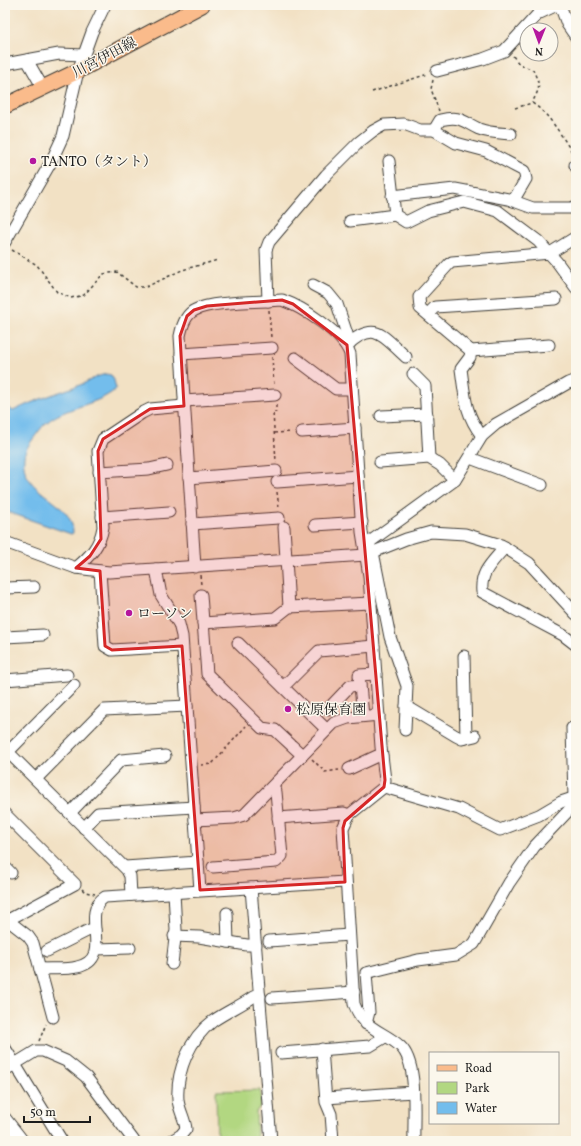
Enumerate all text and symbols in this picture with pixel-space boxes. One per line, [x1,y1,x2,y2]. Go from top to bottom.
north arrow [519,22,559,62]
street label: 川宮伊田線 [69,34,140,83]
text: N [535,43,543,58]
place label: TANTO（タント） [41,153,157,172]
marker: TANTO（タント） [28,156,38,166]
place label: ローソン [137,605,192,624]
marker: ローソン [124,608,134,618]
place label: 松原保育園 [296,701,366,720]
marker: 松原保育園 [283,704,293,714]
legend [429,1052,559,1124]
text: Road [465,1061,492,1077]
text: Park [465,1081,490,1097]
scale bar [24,1098,90,1124]
text: Water [465,1101,497,1117]
text: 50 m [30,1105,56,1121]

